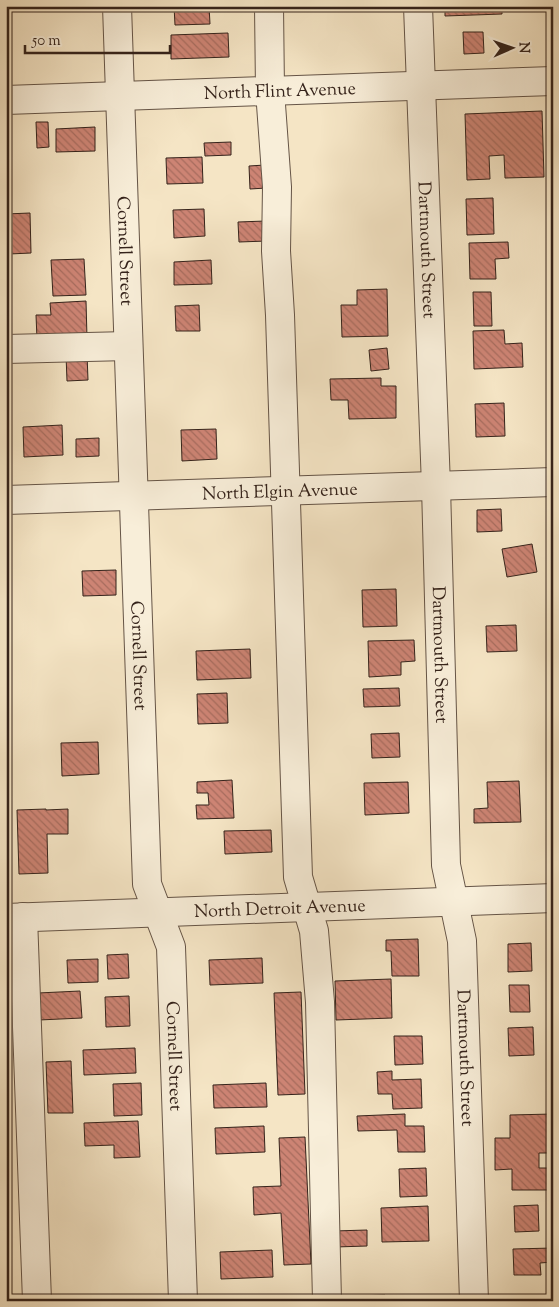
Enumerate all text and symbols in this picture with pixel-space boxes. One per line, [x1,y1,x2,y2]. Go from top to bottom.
scale bar [25,22,170,54]
north arrow [486,22,536,72]
text: 50 m [31,31,61,52]
text: N [513,42,533,54]
street label: North Flint Avenue [203,77,356,108]
street label: Dartmouth Street [410,181,441,319]
street label: Cornell Street [109,196,138,306]
street label: North Elgin Avenue [202,477,358,509]
street label: Dartmouth Street [424,586,453,724]
street label: Cornell Street [122,600,152,711]
street label: North Detroit Avenue [194,894,366,926]
street label: Dartmouth Street [449,989,479,1127]
street label: Cornell Street [158,1001,188,1111]

